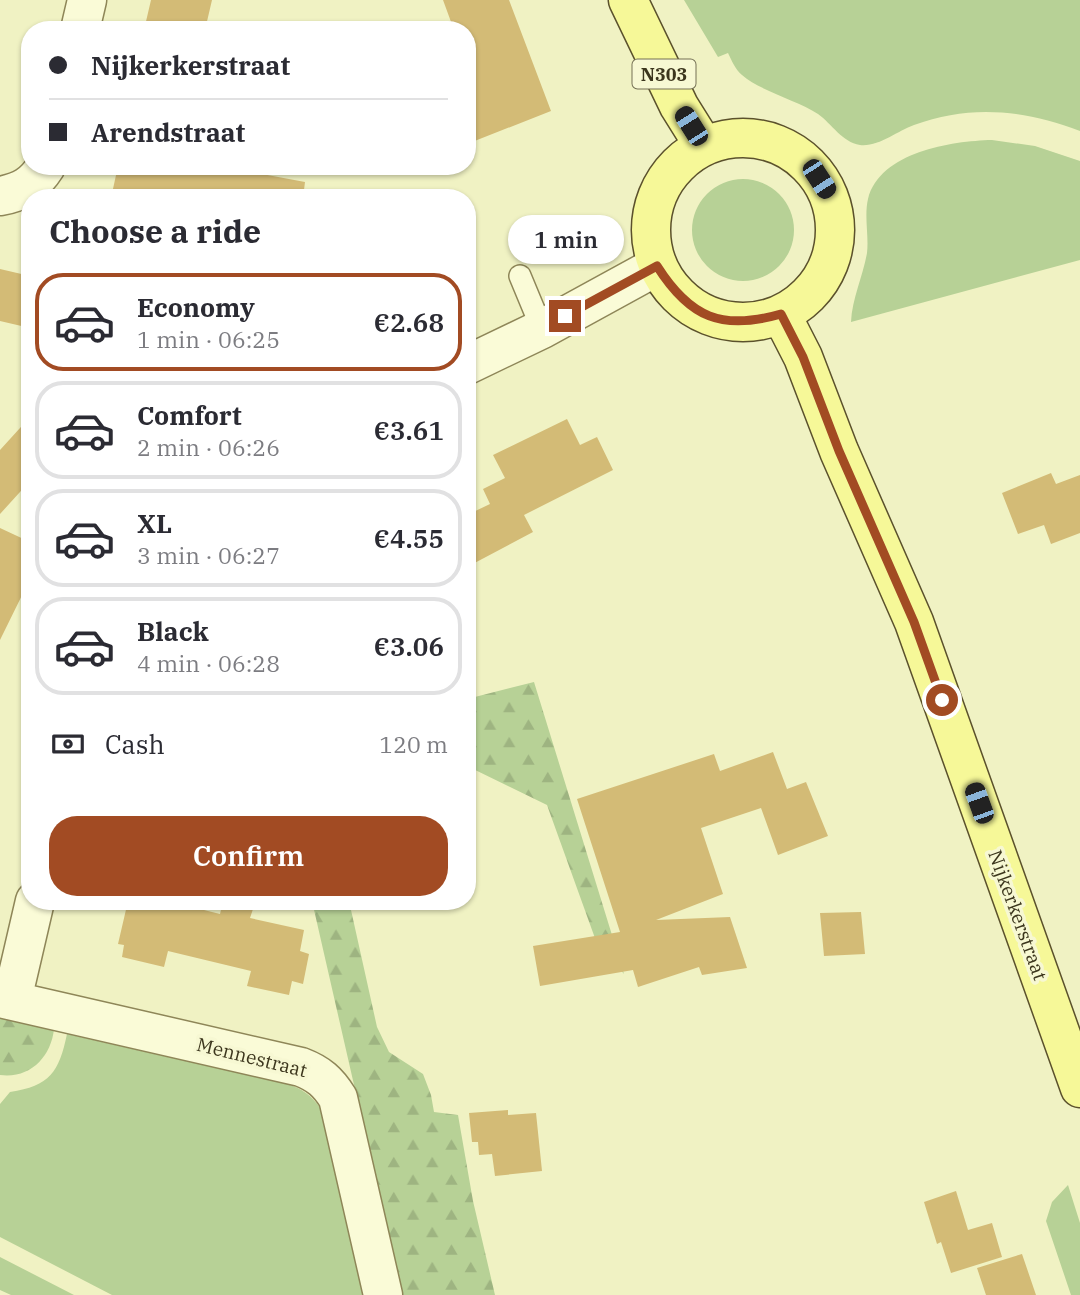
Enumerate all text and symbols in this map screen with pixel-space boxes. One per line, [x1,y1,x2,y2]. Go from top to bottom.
text: Nijkerkerstraat [91,48,290,82]
road number: N303 [632,60,696,88]
car [671,103,712,149]
text: Arendstraat [91,115,245,149]
car [799,156,840,202]
text: Choose a ride [49,210,261,252]
callout: 1 min [507,215,623,264]
text: 1 min [534,224,598,254]
text: Economy [137,290,255,324]
icon: car [53,291,116,354]
route end [549,300,581,332]
text: €2.68 [374,305,444,339]
text: 1 min · 06:25 [137,324,280,354]
text: Comfort [137,398,242,432]
icon: car [53,399,116,462]
text: €3.61 [374,413,444,447]
text: 2 min · 06:26 [137,432,280,462]
text: XL [137,506,172,540]
icon: car [53,507,116,570]
text: €4.55 [374,521,444,555]
text: 3 min · 06:27 [137,540,280,570]
text: Black [137,614,209,648]
icon: car [53,615,116,678]
text: €3.06 [374,629,444,663]
text: 4 min · 06:28 [137,648,280,678]
route start [926,684,958,716]
icon: cash [49,725,87,763]
text: Cash [105,727,165,761]
text: 120 m [379,729,448,759]
car [962,780,997,826]
button: Confirm [49,816,448,896]
street label: Nijkerkerstraat [983,847,1053,984]
street label: Mennestraat [194,1032,310,1082]

